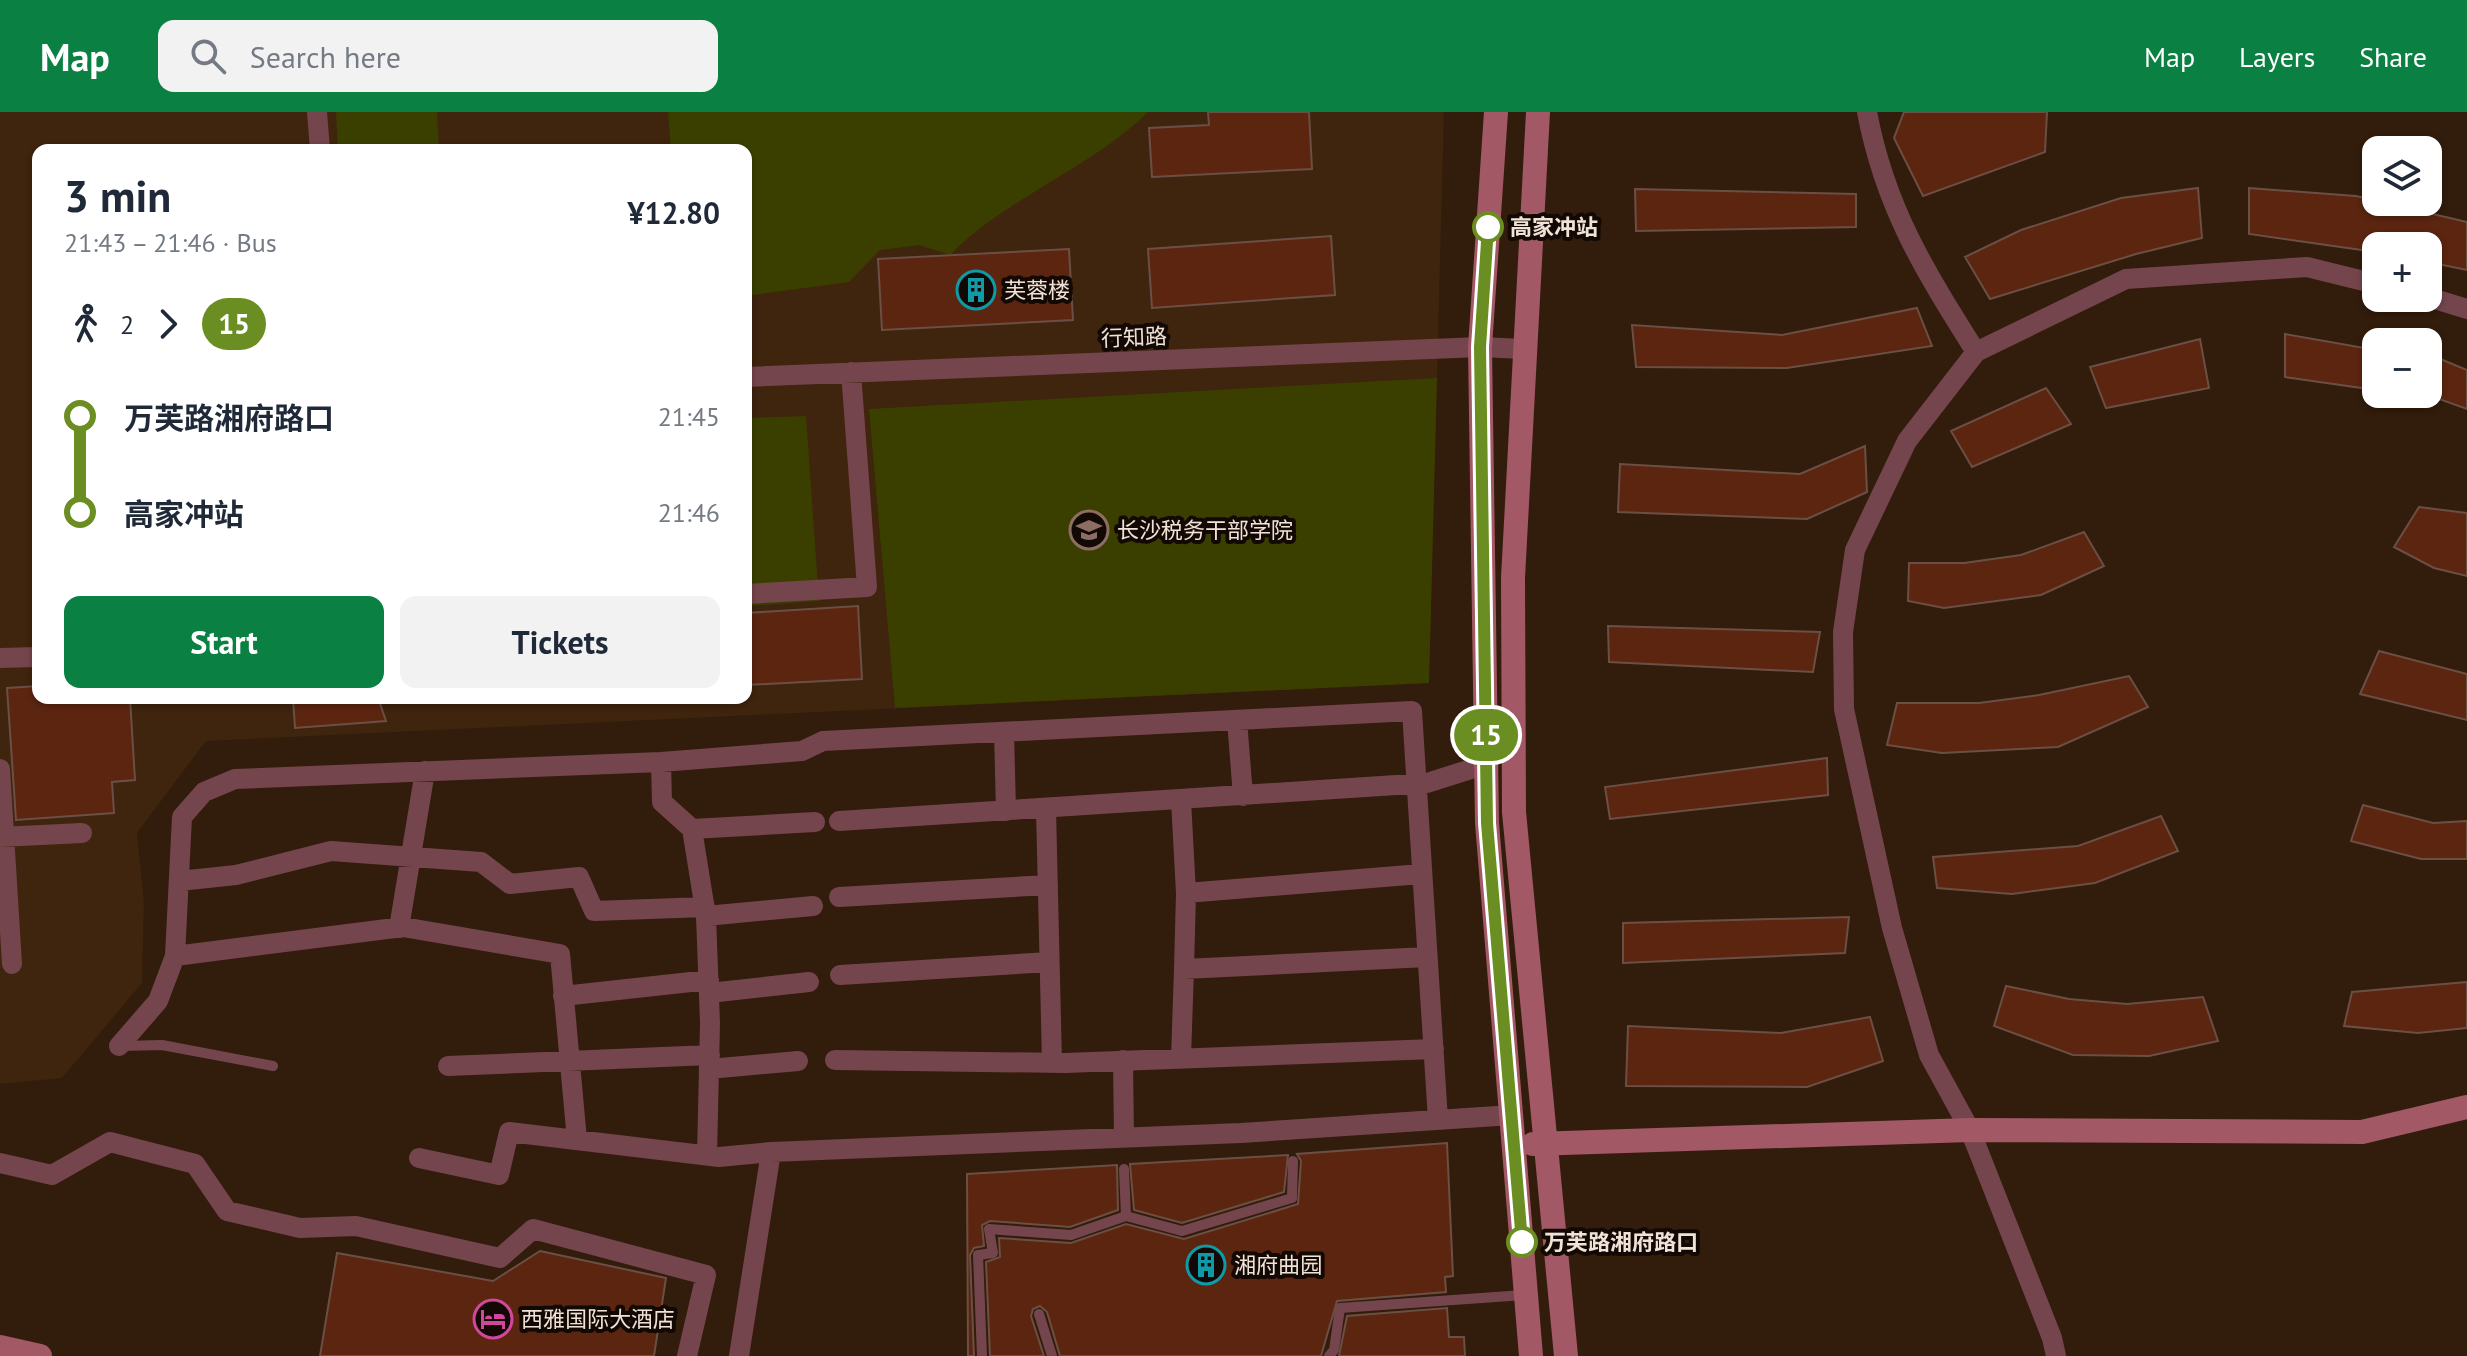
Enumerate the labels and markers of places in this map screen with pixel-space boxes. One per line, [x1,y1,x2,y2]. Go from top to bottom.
marker: 高家冲站 [1473,212,1503,242]
place label: 高家冲站 [1510,213,1598,241]
building icon: 芙蓉楼 [955,269,997,311]
place label: 芙蓉楼 [1004,276,1070,304]
school or university icon: 长沙税务干部学院 [1068,509,1110,551]
place label: 长沙税务干部学院 [1117,516,1293,544]
marker: 万芙路湘府路口 [1507,1227,1537,1257]
place label: 万芙路湘府路口 [1544,1228,1698,1256]
building icon: 湘府曲园 [1185,1244,1227,1286]
place label: 湘府曲园 [1234,1251,1322,1279]
hotel icon: 西雅国际大酒店 [472,1298,514,1340]
place label: 西雅国际大酒店 [521,1305,675,1333]

